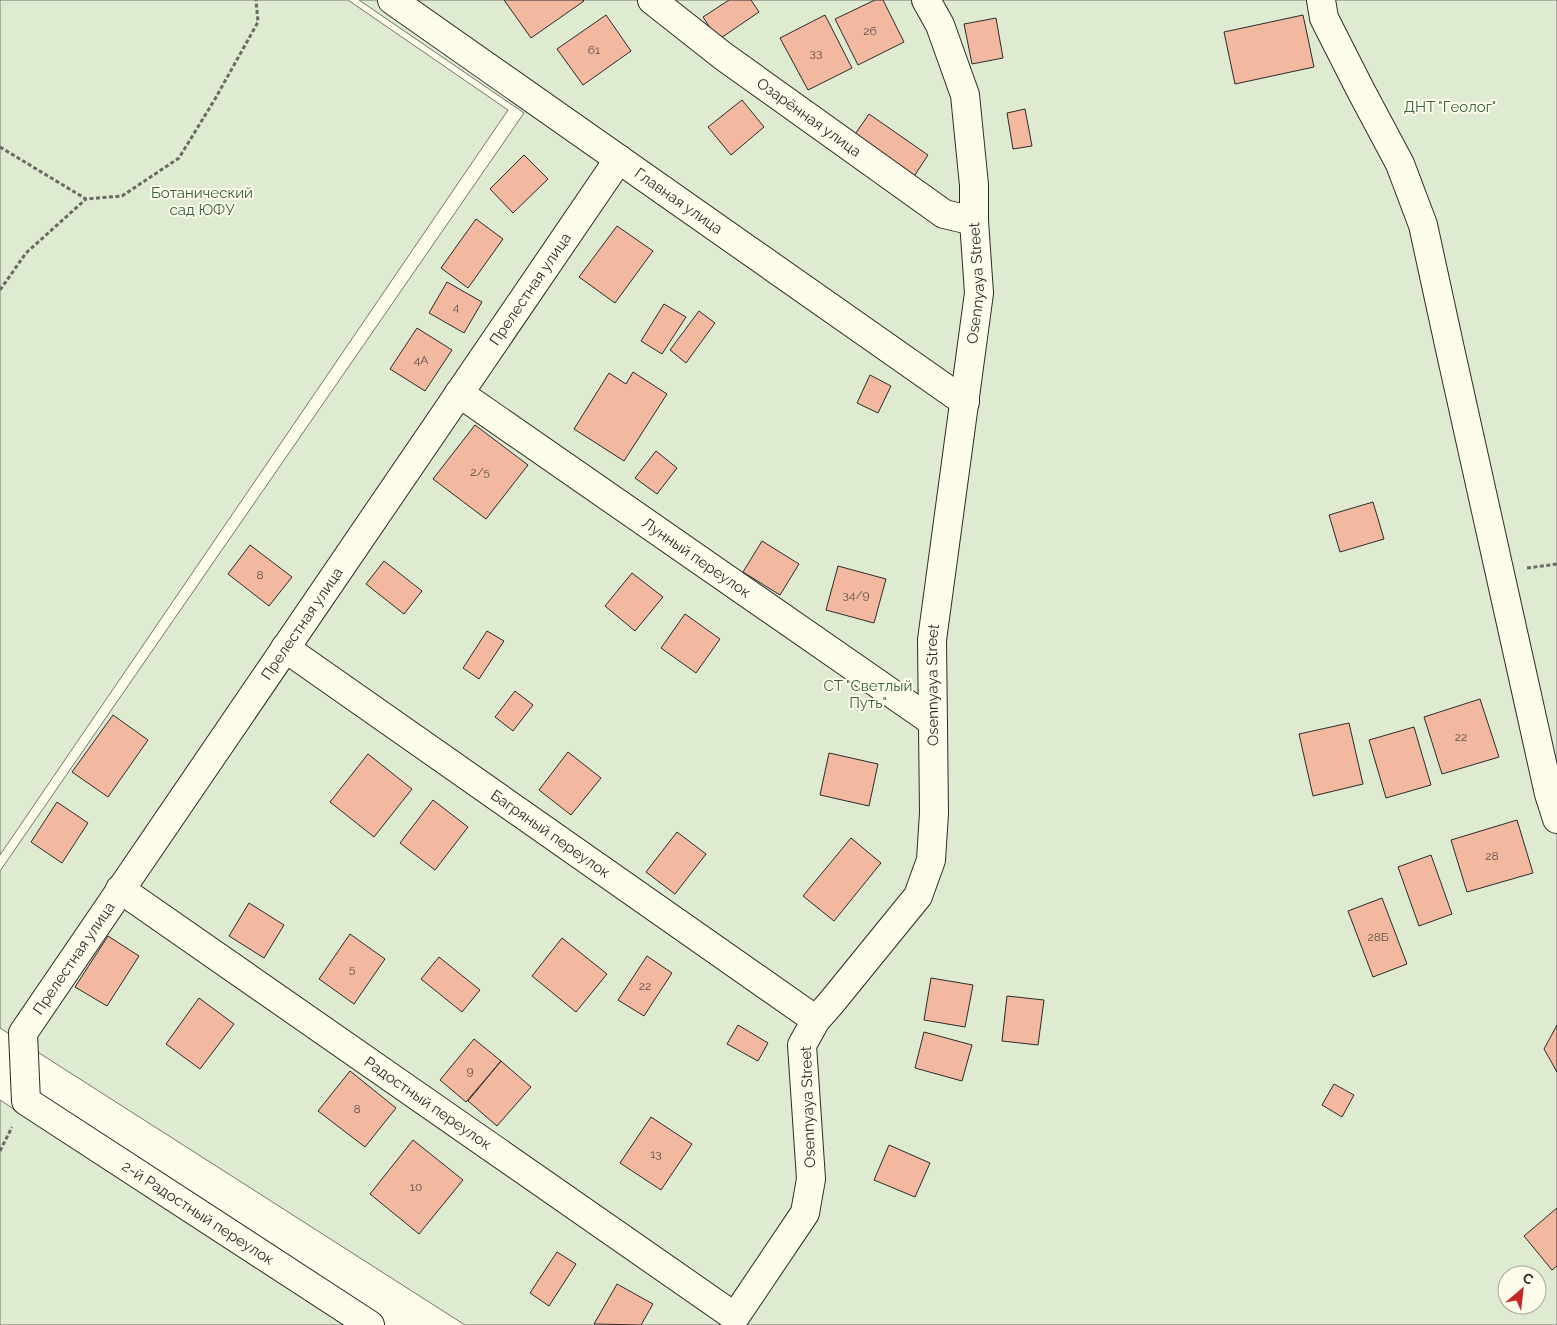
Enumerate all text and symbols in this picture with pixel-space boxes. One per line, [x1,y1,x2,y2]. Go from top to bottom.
house number: 26 [863,24,877,38]
house number: 61 [588,43,600,57]
house number: 33 [810,46,822,60]
street label: Озарённая улица [753,74,864,161]
park label: ДНТ "Геолог" [1404,98,1496,116]
street label: Главная улица [631,164,726,238]
park label: Ботанический сад ЮФУ [151,184,253,219]
street label: Osennyaya Street [963,222,988,345]
street label: Прелестная улица [486,229,575,349]
house number: 4 [453,300,460,314]
house number: 4А [414,353,428,367]
house number: 2/5 [470,465,490,479]
street label: Лунный переулок [639,514,754,602]
street label: Прелестная улица [257,564,347,683]
house number: 8 [256,568,264,582]
house number: 34/9 [843,588,869,602]
street label: Osennyaya Street [923,623,943,746]
park label: СТ "Светлый Путь" [824,677,912,712]
house number: 22 [1455,730,1467,744]
street label: Багряный переулок [487,786,614,882]
house number: 28 [1485,849,1499,863]
street label: Прелестная улица [29,899,119,1018]
house number: 28Б [1367,930,1389,944]
house number: 5 [349,962,356,976]
house number: 22 [639,979,651,993]
street label: Osennyaya Street [797,1046,819,1168]
street label: Радостный переулок [361,1053,495,1154]
house number: 9 [466,1064,474,1078]
house number: 8 [353,1102,361,1116]
house number: 13 [650,1147,662,1161]
street label: 2-й Радостный переулок [119,1157,278,1269]
house number: 10 [410,1180,422,1194]
north arrow [1497,1265,1547,1315]
text: С [1520,1269,1536,1288]

